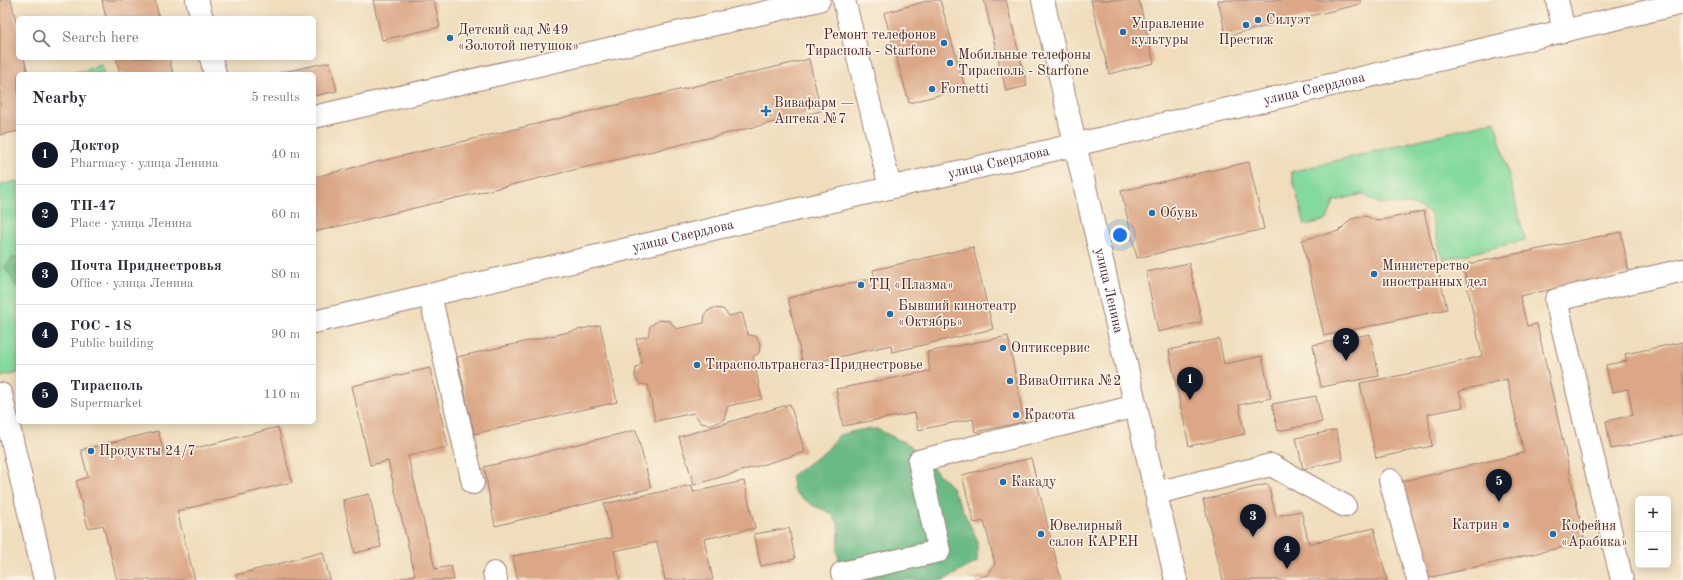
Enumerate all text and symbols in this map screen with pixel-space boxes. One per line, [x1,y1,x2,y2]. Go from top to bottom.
place label: Силуэт [1266,13,1311,27]
marker: Силуэт [1253,15,1263,25]
search box [16,16,316,60]
place label: Управление культуры [1131,17,1204,47]
marker: Престиж [1241,20,1251,30]
place label: Детский сад №49 «Золотой петушок» [458,23,579,53]
icon: search [30,27,52,49]
marker: Управление культуры [1118,27,1128,37]
place label: Ремонт телефонов Тирасполь - Starfone [805,28,936,58]
text: Search here [62,31,139,46]
marker: Детский сад №49 «Золотой петушок» [445,33,455,43]
place label: Престиж [1218,33,1274,47]
marker: Ремонт телефонов Тирасполь - Starfone [939,38,949,48]
place label: Мобильные телефоны Тирасполь - Starfone [958,48,1091,78]
marker: Мобильные телефоны Тирасполь - Starfone [945,58,955,68]
street label: улица Свердлова [1262,70,1366,108]
place label: Fornetti [940,82,989,96]
marker: Fornetti [927,84,937,94]
text: Nearby [32,90,87,107]
text: 5 results [251,91,300,104]
place label: Вивафарм — Аптека №7 [774,96,854,126]
marker: Вивафарм — Аптека №7 [761,106,771,116]
text: Доктор [70,139,120,154]
street label: улица Свердлова [947,144,1051,181]
text: 1 [41,148,49,161]
text: 40 m [271,148,300,161]
text: Pharmacy · улица Ленина [70,157,219,170]
text: ТП-47 [70,199,116,214]
place label: Обувь [1160,206,1198,220]
text: 2 [41,208,49,221]
text: 60 m [271,208,300,221]
marker: Обувь [1147,208,1157,218]
text: Place · улица Ленина [70,217,192,230]
street label: улица Свердлова [631,217,735,255]
your location [1110,225,1130,245]
street label: улица Ленина [1092,247,1126,335]
text: Почта Приднестровья [70,259,222,274]
place label: Министерство иностранных дел [1382,259,1487,289]
text: 3 [41,268,49,281]
text: 80 m [271,268,300,281]
marker: Министерство иностранных дел [1369,269,1379,279]
text: Office · улица Ленина [70,277,194,290]
place label: ТЦ «Плазма» [869,278,954,292]
marker: ТЦ «Плазма» [856,280,866,290]
place label: Бывший кинотеатр «Октябрь» [898,299,1017,329]
marker: Бывший кинотеатр «Октябрь» [885,309,895,319]
text: ГОС - 18 [70,319,132,334]
text: 4 [41,328,49,341]
text: 90 m [271,328,300,341]
pin: 2 [1333,328,1359,361]
text: Public building [70,337,154,350]
place label: Оптиксервис [1011,341,1090,355]
marker: Оптиксервис [998,343,1008,353]
place label: Тираспольтрансгаз-Приднестровье [705,358,923,372]
marker: Тираспольтрансгаз-Приднестровье [692,360,702,370]
pin: 1 [1177,367,1203,400]
place label: ВиваОптика №2 [1018,374,1121,388]
marker: ВиваОптика №2 [1005,376,1015,386]
text: Тирасполь [70,379,143,394]
text: 5 [41,388,49,401]
text: 110 m [263,388,300,401]
text: Supermarket [70,397,142,410]
place label: Красота [1024,408,1075,422]
marker: Красота [1011,410,1021,420]
place label: Продукты 24/7 [99,444,196,458]
marker: Продукты 24/7 [86,446,96,456]
pin: 5 [1486,469,1512,502]
place label: Какаду [1011,475,1057,489]
marker: Какаду [998,477,1008,487]
map controls [1635,496,1671,568]
button: + [1635,496,1671,532]
pin: 3 [1240,504,1266,537]
place label: Катрин [1452,518,1498,532]
place label: Ювелирный салон КАРЕН [1049,519,1138,549]
place label: Кофейня «Арабика» [1561,519,1628,549]
marker: Катрин [1501,520,1511,530]
marker: Ювелирный салон КАРЕН [1036,529,1046,539]
marker: Кофейня «Арабика» [1548,529,1558,539]
button: − [1635,532,1671,568]
pin: 4 [1274,536,1300,569]

